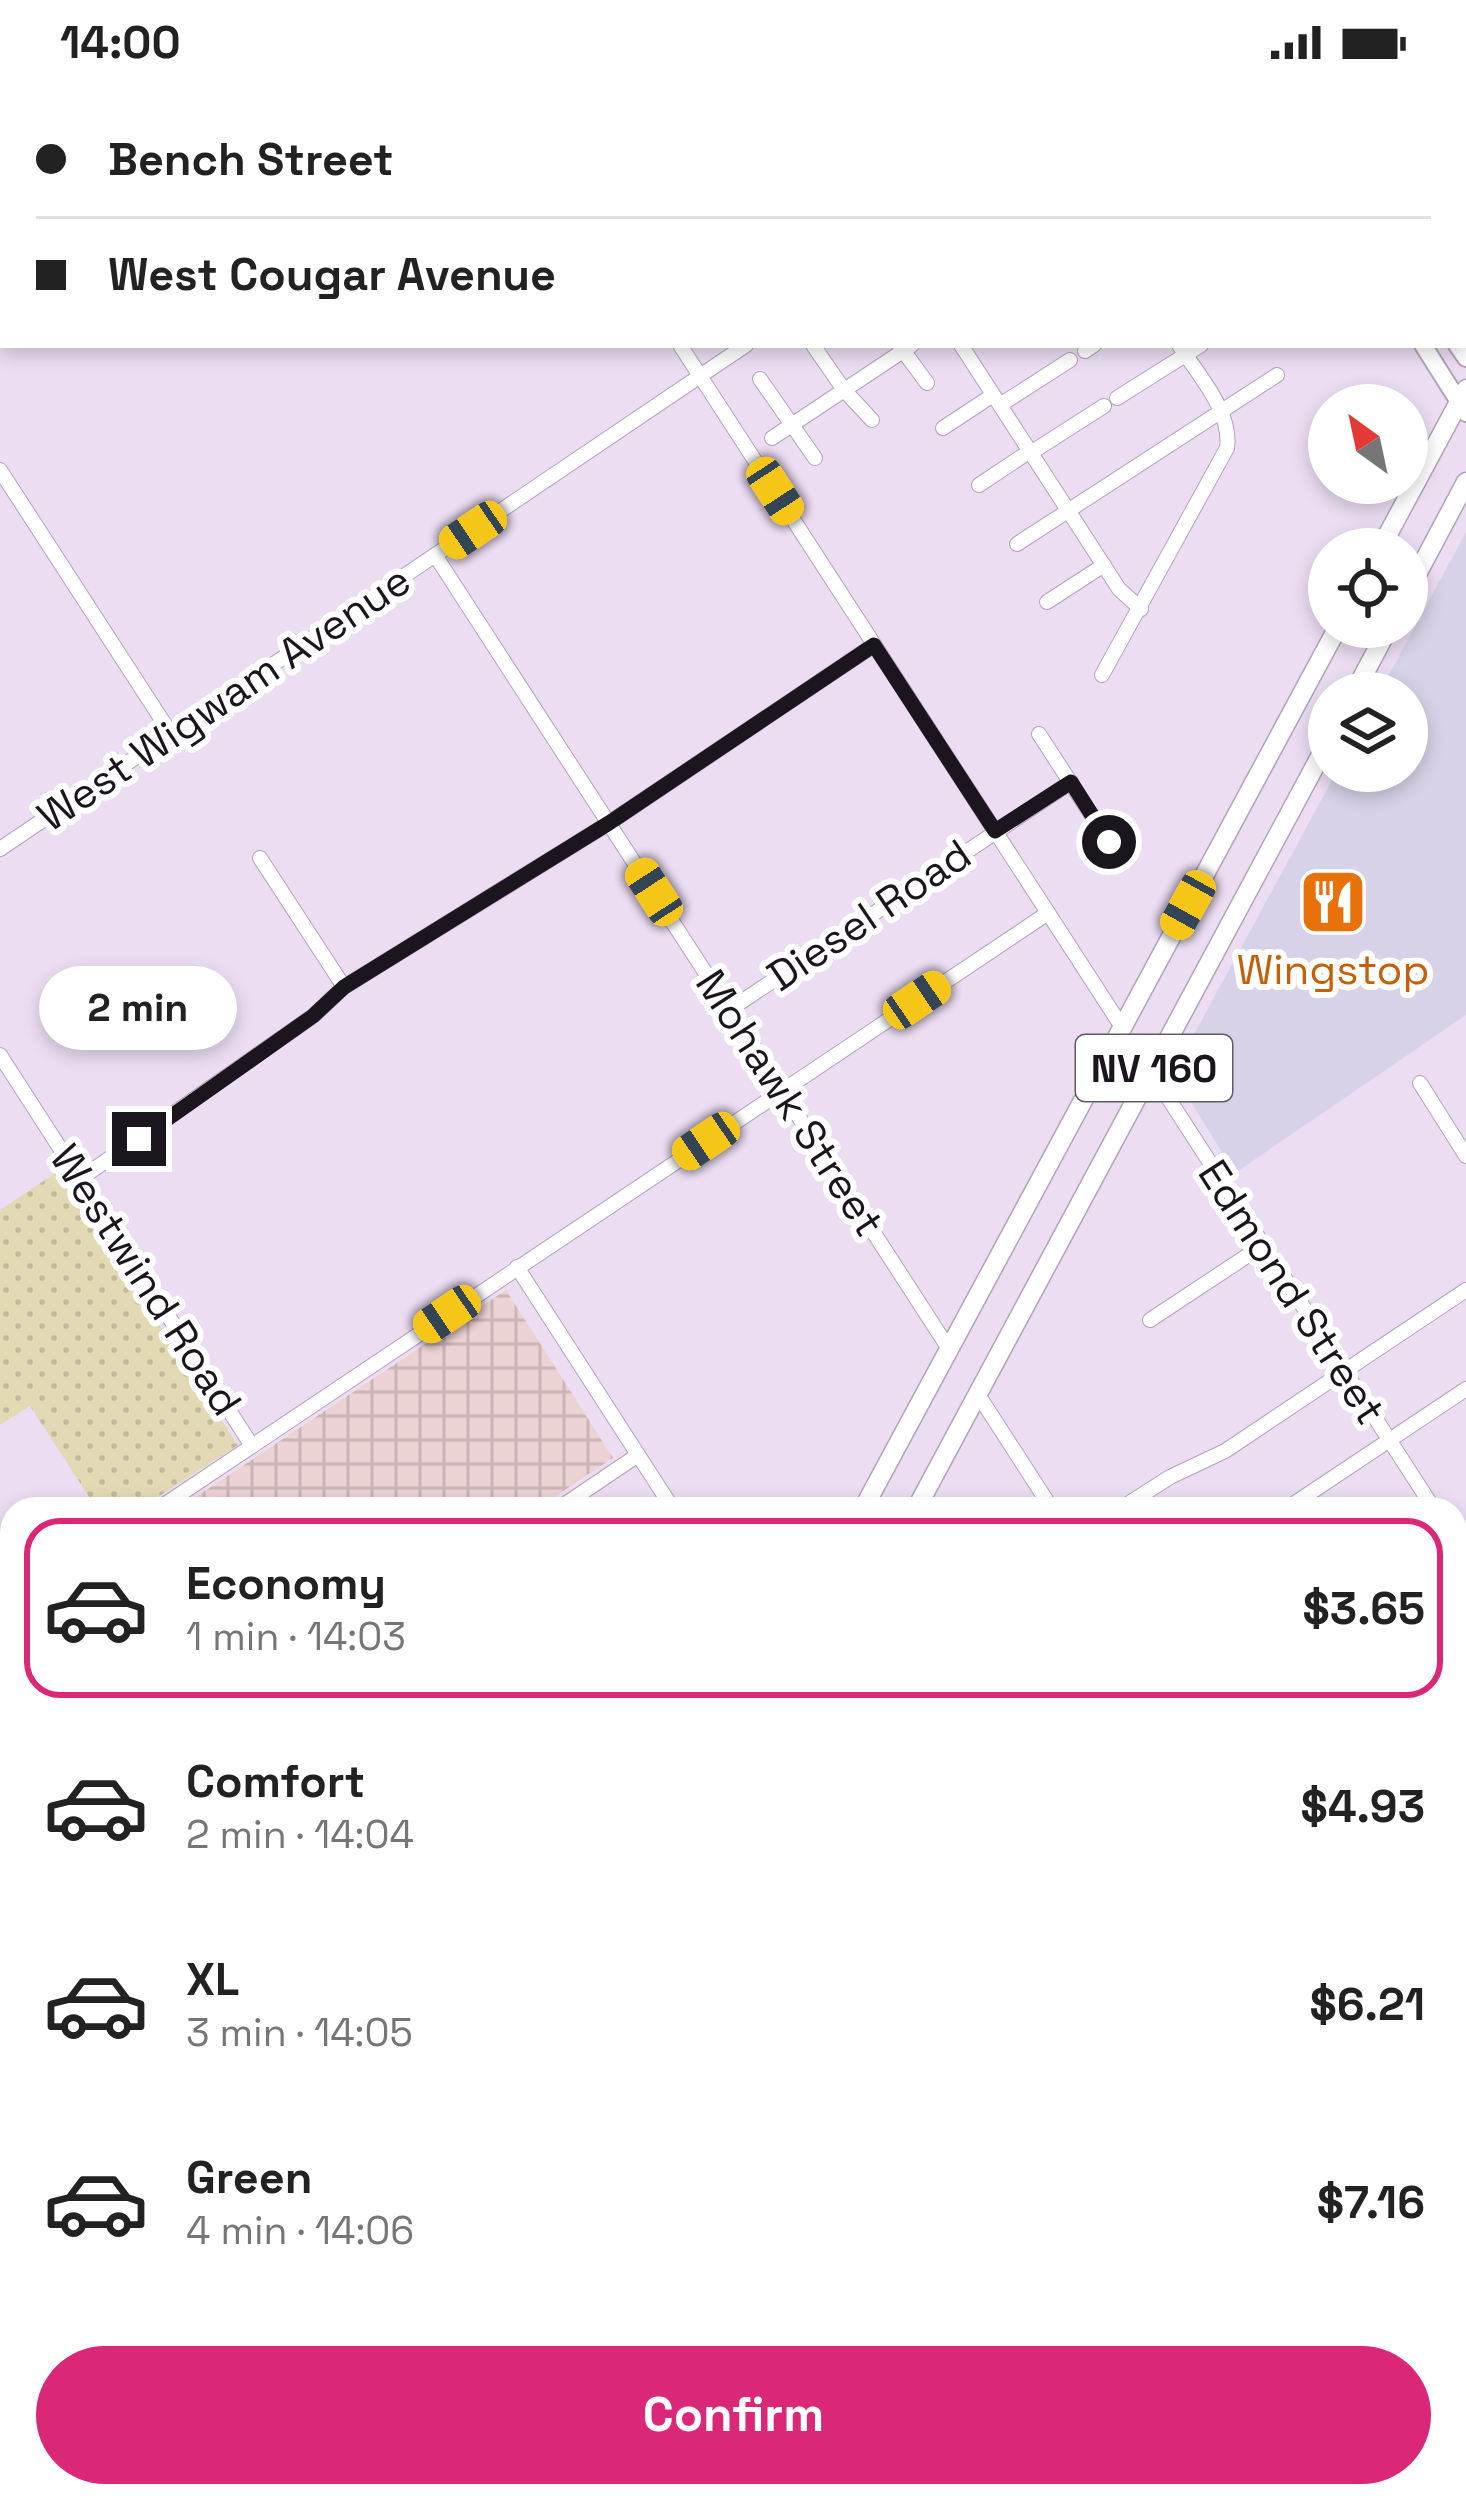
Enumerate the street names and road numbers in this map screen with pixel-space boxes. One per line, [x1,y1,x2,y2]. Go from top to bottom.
street label: West Wigwam Avenue [27,553,421,843]
street label: Diesel Road [757,828,981,1002]
street label: Mohawk Street [684,960,896,1246]
road number: NV 160 [1076,1035,1232,1101]
street label: Westwind Road [39,1134,253,1426]
street label: Edmond Street [1187,1150,1397,1434]

